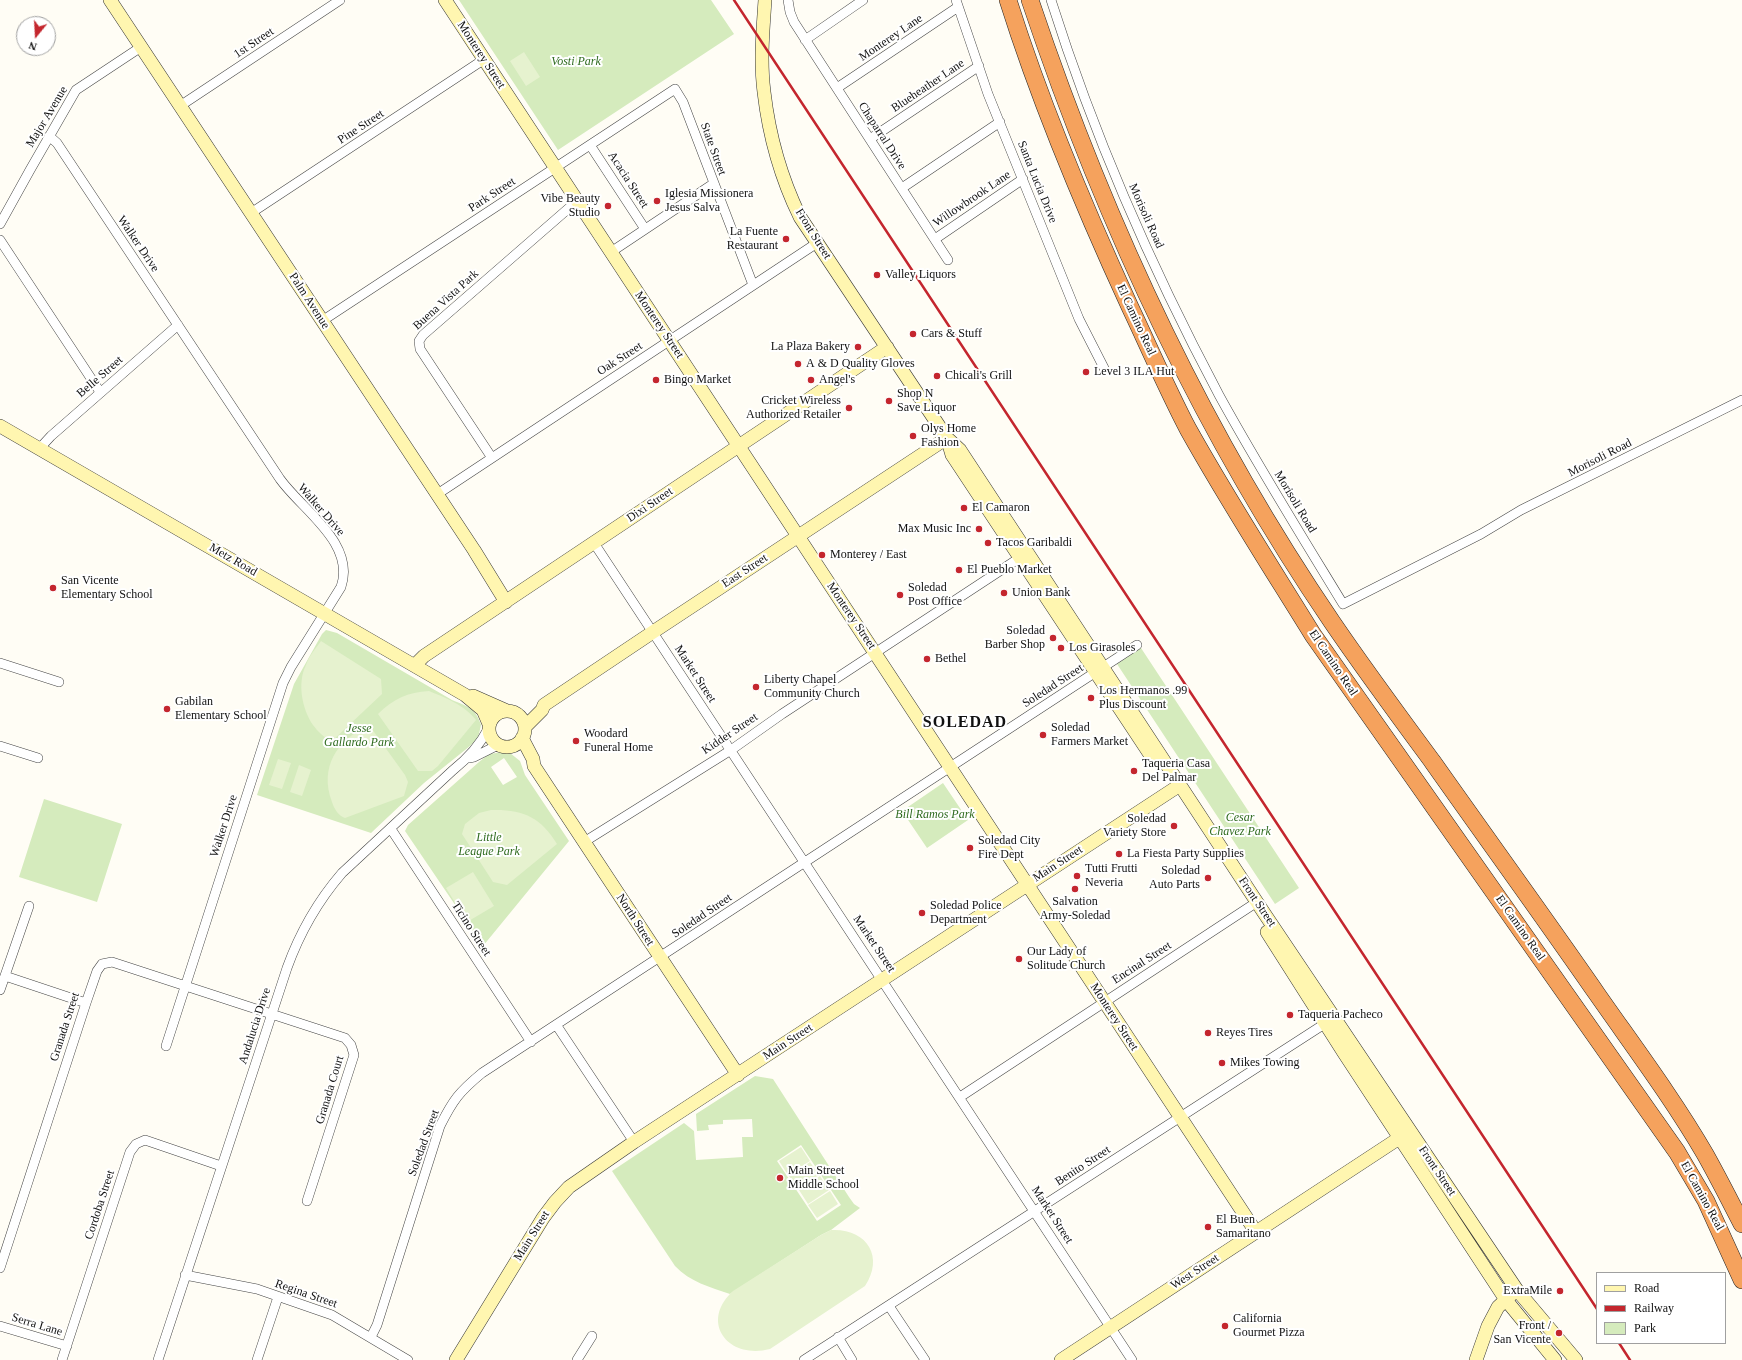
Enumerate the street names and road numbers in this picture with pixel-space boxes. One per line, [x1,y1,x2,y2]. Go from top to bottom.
street label: Monterey Lane [856,11,926,65]
street label: Monterey Street [454,19,508,91]
street label: 1st Street [231,24,277,62]
street label: Blueheather Lane [889,56,967,116]
street label: Major Avenue [23,84,71,150]
street label: Chaparral Drive [855,100,909,172]
street label: Pine Street [335,107,387,147]
street label: State Street [697,121,729,177]
street label: Santa Lucia Drive [1014,139,1060,225]
street label: Acacia Street [604,149,652,211]
street label: Willowbrook Lane [930,168,1014,230]
street label: Park Street [466,175,518,215]
street label: Morisoli Road [1125,181,1167,251]
street label: Front Street [792,206,834,262]
street label: Walker Drive [114,213,162,275]
street label: Buena Vista Park [410,267,482,333]
street label: Palm Avenue [286,270,332,332]
street label: El Camino Real [1113,282,1159,358]
street label: Monterey Street [631,289,687,361]
street label: Oak Street [595,339,645,379]
street label: Belle Street [74,353,126,401]
street label: Morisoli Road [1566,436,1634,480]
street label: Morisoli Road [1271,468,1319,536]
street label: Walker Drive [294,481,348,539]
street label: Dixi Street [624,484,676,526]
street label: Metz Road [206,541,260,579]
street label: East Street [719,551,771,591]
street label: Monterey Street [823,580,879,652]
street label: El Camino Real [1306,627,1360,699]
street label: Market Street [671,643,719,705]
street label: Soledad Street [1020,661,1086,711]
street label: Kidder Street [699,710,761,758]
street label: Walker Drive [207,793,241,859]
street label: Main Street [1030,843,1086,885]
street label: Front Street [1235,874,1279,930]
street label: North Street [613,891,657,949]
street label: Soledad Street [669,891,735,941]
street label: El Camino Real [1492,892,1548,964]
street label: Ticino Street [448,899,494,959]
street label: Market Street [850,913,898,975]
street label: Encinal Street [1110,939,1174,987]
street label: Monterey Street [1087,981,1141,1053]
street label: Andalucia Drive [236,986,274,1066]
street label: Granada Street [47,991,83,1063]
street label: Main Street [760,1021,816,1063]
street label: Granada Court [313,1054,347,1126]
street label: Soledad Street [405,1108,443,1178]
street label: Benito Street [1053,1143,1113,1189]
street label: Front Street [1415,1143,1459,1199]
street label: El Camino Real [1677,1159,1727,1233]
street label: Cordoba Street [82,1168,118,1242]
street label: Market Street [1028,1184,1076,1246]
street label: Main Street [511,1208,553,1264]
street label: West Street [1168,1251,1222,1293]
street label: Regina Street [273,1277,339,1311]
street label: Serra Lane [10,1310,64,1340]

